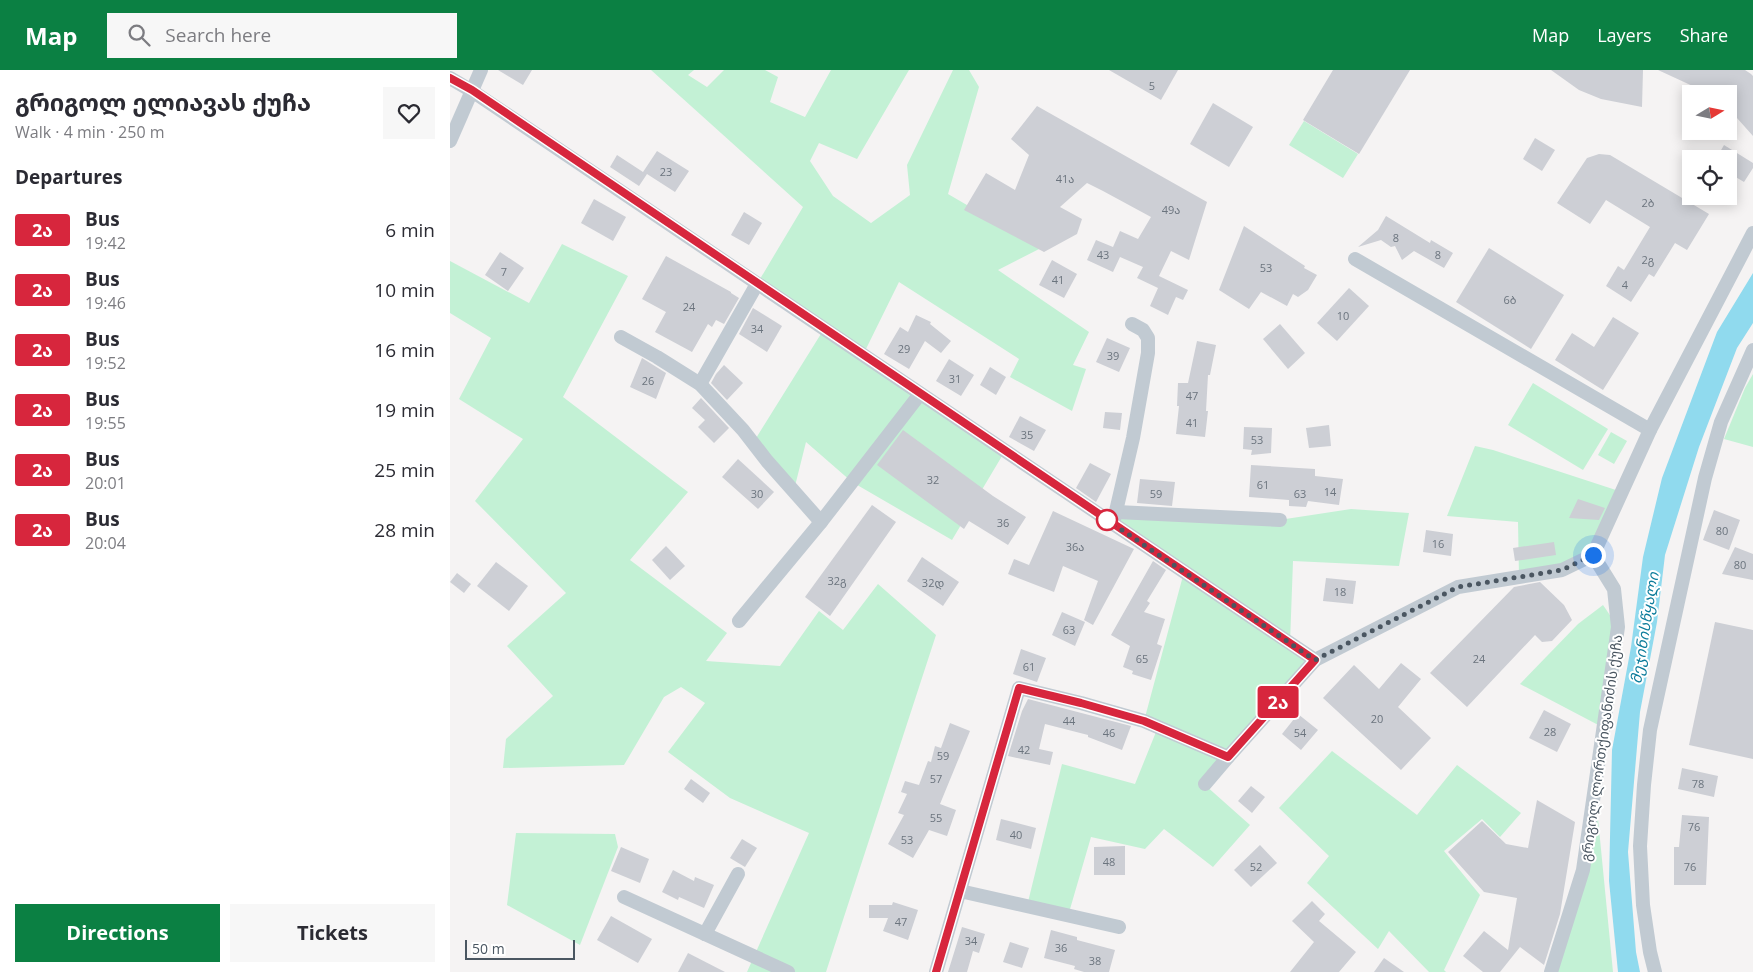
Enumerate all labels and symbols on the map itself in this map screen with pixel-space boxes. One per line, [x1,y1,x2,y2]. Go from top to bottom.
house number: 5 [1149,78,1155,93]
north arrow [1682,85,1738,140]
house number: 23 [660,164,672,179]
house number: 41ა [1056,171,1074,186]
house number: 2ბ [1642,195,1655,210]
house number: 49ა [1162,202,1180,217]
house number: 8 [1393,230,1399,245]
house number: 43 [1097,247,1109,262]
house number: 8 [1435,247,1441,262]
house number: 2გ [1642,252,1654,267]
house number: 53 [1260,260,1272,275]
house number: 7 [501,264,507,279]
house number: 41 [1052,272,1064,287]
house number: 4 [1622,277,1629,292]
house number: 6ბ [1504,292,1517,307]
house number: 24 [683,299,696,314]
house number: 10 [1337,308,1349,323]
house number: 34 [751,321,764,336]
house number: 29 [898,341,910,356]
house number: 39 [1107,348,1119,363]
house number: 31 [949,371,961,386]
house number: 26 [642,373,654,388]
house number: 47 [1186,388,1198,403]
house number: 41 [1186,415,1198,430]
house number: 35 [1021,427,1033,442]
house number: 53 [1251,432,1263,447]
house number: 32 [927,472,939,487]
house number: 61 [1257,477,1269,492]
house number: 14 [1324,484,1337,499]
house number: 30 [751,486,763,501]
house number: 59 [1150,486,1162,501]
house number: 63 [1294,486,1306,501]
unlabelled marker [1096,509,1118,531]
house number: 36 [997,515,1009,530]
house number: 80 [1716,523,1728,538]
house number: 16 [1432,536,1444,551]
house number: 36ა [1066,539,1084,554]
your location [1581,543,1606,568]
house number: 80 [1734,557,1746,572]
water label: მეჯინისწყალი [1625,569,1663,685]
house number: 32გ [827,573,847,588]
house number: 32დ [922,575,944,590]
house number: 18 [1334,584,1346,599]
house number: 63 [1063,622,1075,637]
street label: გრიგოლ ლორთქიფანიძის ქუჩა [1576,633,1626,863]
house number: 65 [1136,651,1148,666]
house number: 24 [1473,651,1486,666]
house number: 61 [1023,659,1035,674]
line badge: 2ა [1256,686,1300,718]
house number: 20 [1371,711,1383,726]
house number: 44 [1063,713,1076,728]
house number: 28 [1544,724,1556,739]
house number: 46 [1103,725,1115,740]
house number: 54 [1294,725,1307,740]
house number: 42 [1018,742,1030,757]
house number: 59 [937,748,949,763]
house number: 57 [930,771,942,786]
house number: 78 [1692,776,1704,791]
house number: 55 [930,810,942,825]
house number: 76 [1688,819,1700,834]
house number: 40 [1010,827,1022,842]
house number: 53 [901,832,913,847]
house number: 48 [1103,854,1115,869]
house number: 52 [1250,859,1262,874]
house number: 76 [1684,859,1696,874]
house number: 47 [895,914,907,929]
house number: 34 [965,933,978,948]
scale bar [465,937,575,960]
house number: 36 [1055,940,1067,955]
house number: 38 [1089,953,1101,968]

